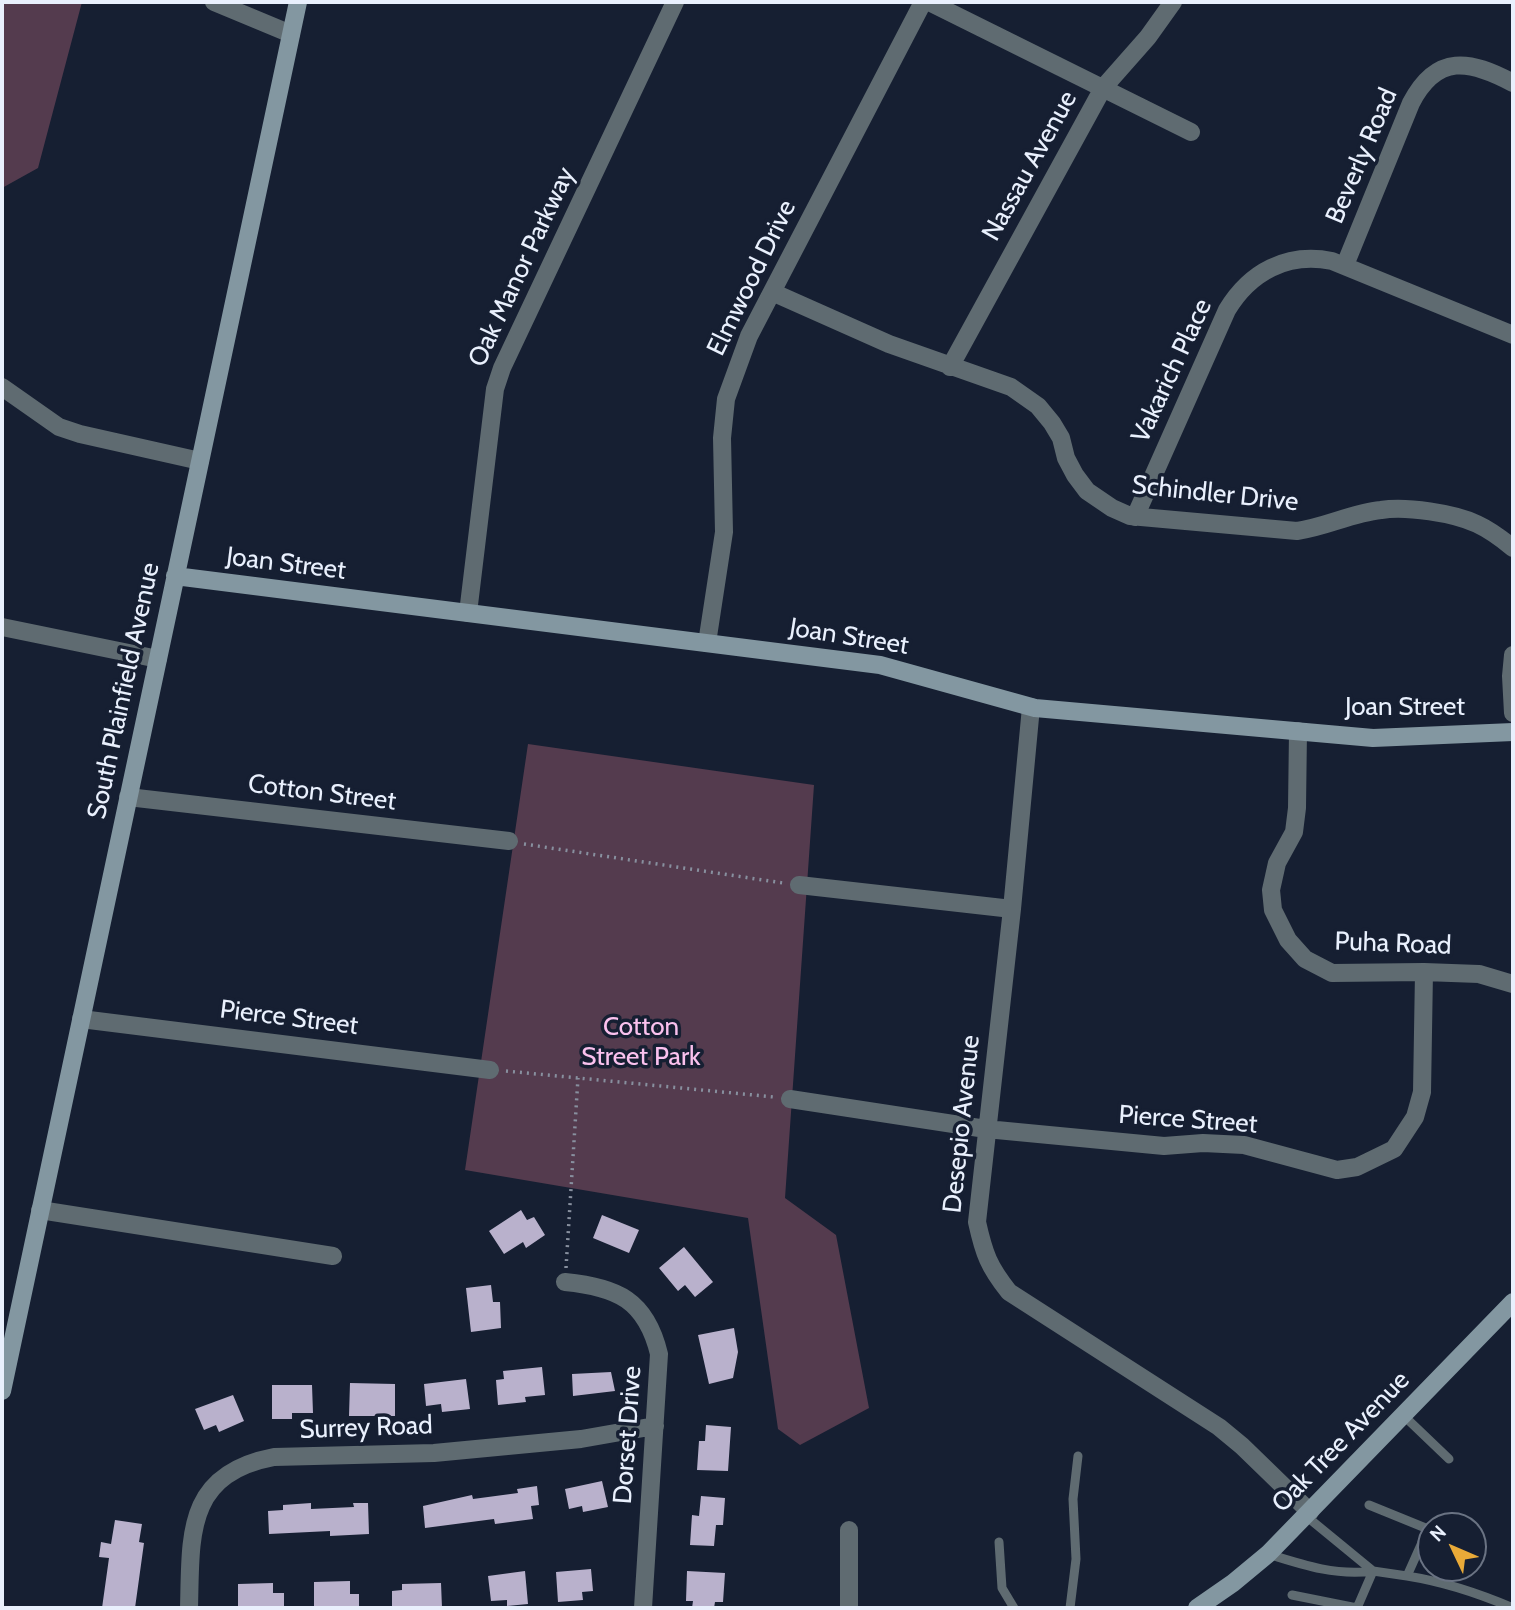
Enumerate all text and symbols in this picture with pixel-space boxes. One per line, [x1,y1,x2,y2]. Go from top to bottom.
street label: Beverly Road [1319,84,1405,228]
street label: Nassau Avenue [976,86,1084,246]
street label: Oak Manor Parkway [462,162,582,372]
street label: Elmwood Drive [701,195,803,361]
street label: Vakarich Place [1125,294,1219,448]
street label: Schindler Drive [1130,470,1300,518]
street label: Joan Street [224,541,348,587]
street label: South Plainfield Avenue [82,560,166,822]
street label: Joan Street [787,612,911,662]
street label: Joan Street [1345,691,1465,723]
street label: Cotton Street [246,768,398,818]
street label: Puha Road [1334,926,1452,962]
street label: Pierce Street [218,994,360,1042]
park label: Cotton Street Park [581,1011,701,1072]
street label: Desepio Avenue [937,1033,987,1215]
street label: Pierce Street [1118,1100,1258,1140]
street label: Dorset Drive [608,1365,648,1505]
street label: Oak Tree Avenue [1266,1365,1416,1519]
street label: Surrey Road [299,1410,433,1446]
north arrow [1417,1512,1487,1582]
text: N [1425,1521,1451,1546]

